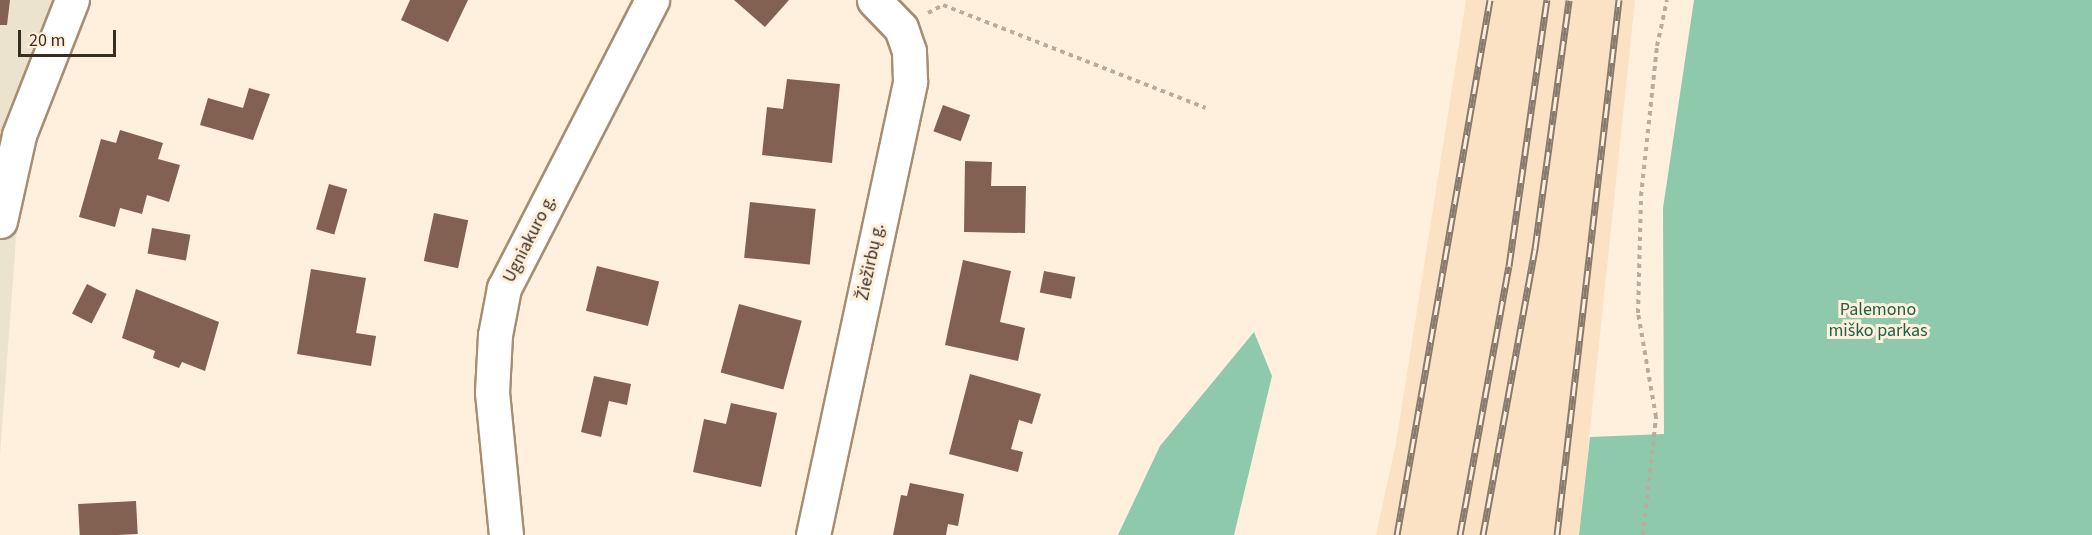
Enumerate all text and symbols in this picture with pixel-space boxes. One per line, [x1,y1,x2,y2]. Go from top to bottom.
scale bar [21,18,118,56]
text: 20 m [29,28,65,53]
street label: Ugniakuro g. [499,192,561,286]
street label: Žiežirbų g. [852,221,890,303]
park label: Palemono miško parkas [1828,300,1928,342]

